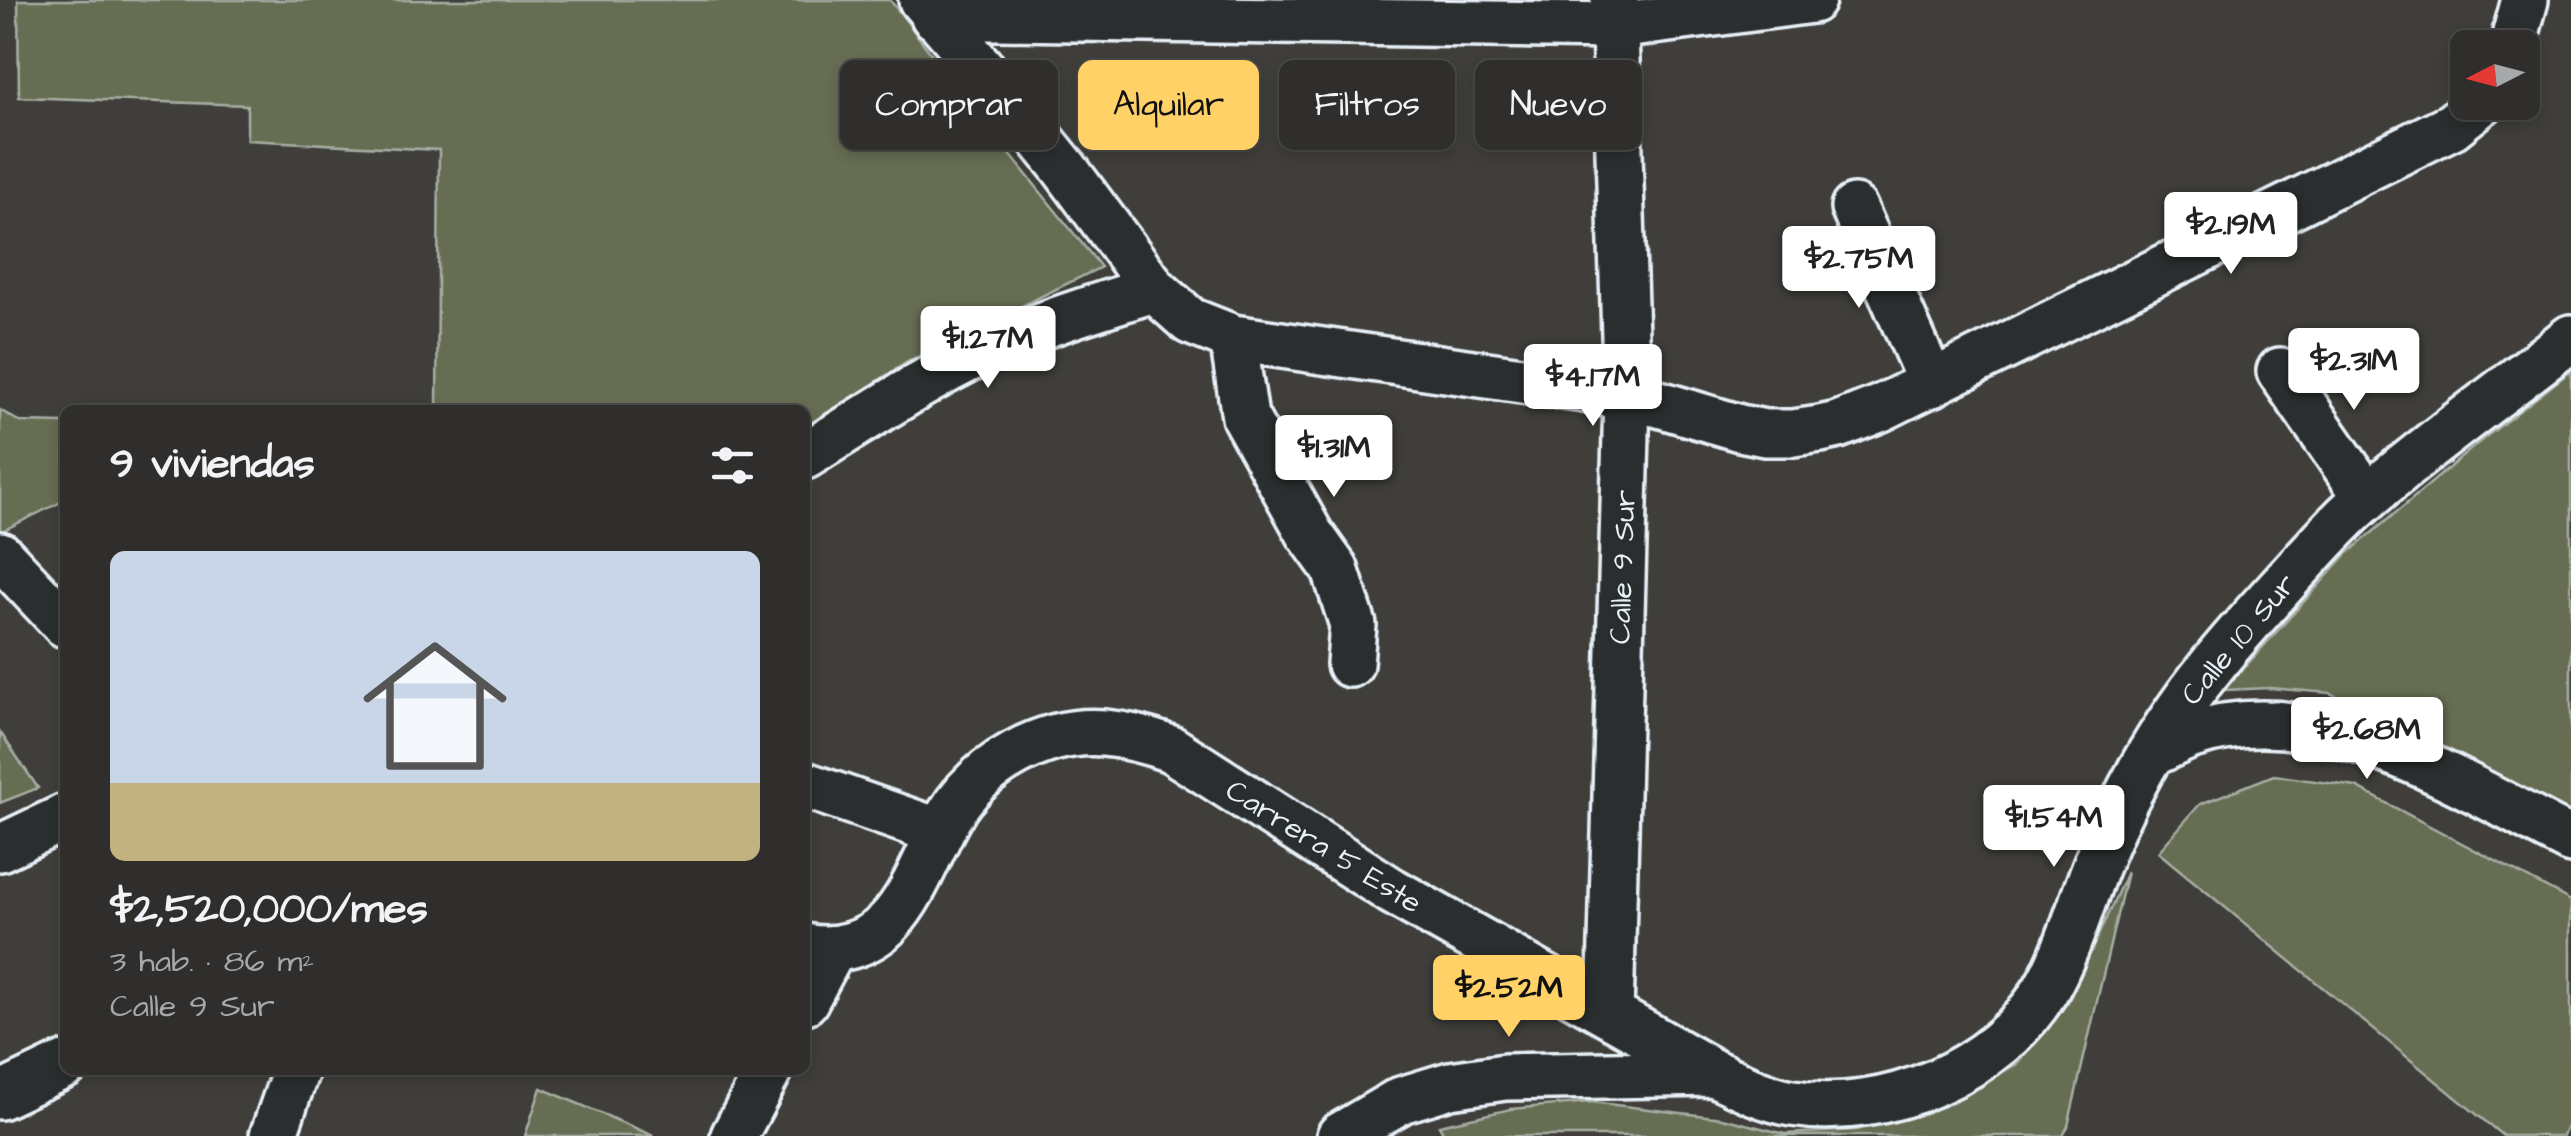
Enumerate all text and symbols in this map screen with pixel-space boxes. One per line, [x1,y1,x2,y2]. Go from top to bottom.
north arrow [2450,30,2540,120]
map controls [2450,30,2540,120]
chip: Comprar [840,60,1058,150]
chip: Alquilar [1078,60,1259,150]
chip: Filtros [1279,60,1455,150]
chip: Nuevo [1475,60,1642,150]
pin: $2.19M [2150,192,2312,277]
text: $2.19M [2186,202,2276,247]
pin: $2.75M [1778,226,1940,311]
text: $2.75M [1804,236,1914,281]
pin: $1.27M [907,306,1069,391]
text: $1.27M [943,316,1033,361]
pin: $2.31M [2273,328,2435,413]
text: $2.31M [2310,338,2398,383]
pin: $4.17M [1512,344,1674,429]
text: $4.17M [1546,354,1640,399]
pin: $1.31M [1253,415,1415,500]
text: $1.31M [1297,425,1371,470]
text: 9 viviendas [110,436,315,494]
icon: filters [705,438,760,493]
street label: Calle 9 Sur [1599,489,1647,645]
street label: Calle 10 Sur [2171,565,2306,714]
icon: home [345,616,525,796]
pin: $2.68M [2286,697,2448,782]
text: $2.68M [2313,707,2421,752]
street label: Carrera 5 Este [1217,770,1430,924]
pin: $1.54M [1973,785,2135,870]
text: $1.54M [2005,795,2103,840]
text: $2,520,000/mes [110,881,428,939]
text: 3 hab. · 86 m² [110,939,314,984]
pin: $2.52M [1428,955,1590,1040]
text: $2.52M [1455,965,1563,1010]
text: Calle 9 Sur [110,984,275,1029]

